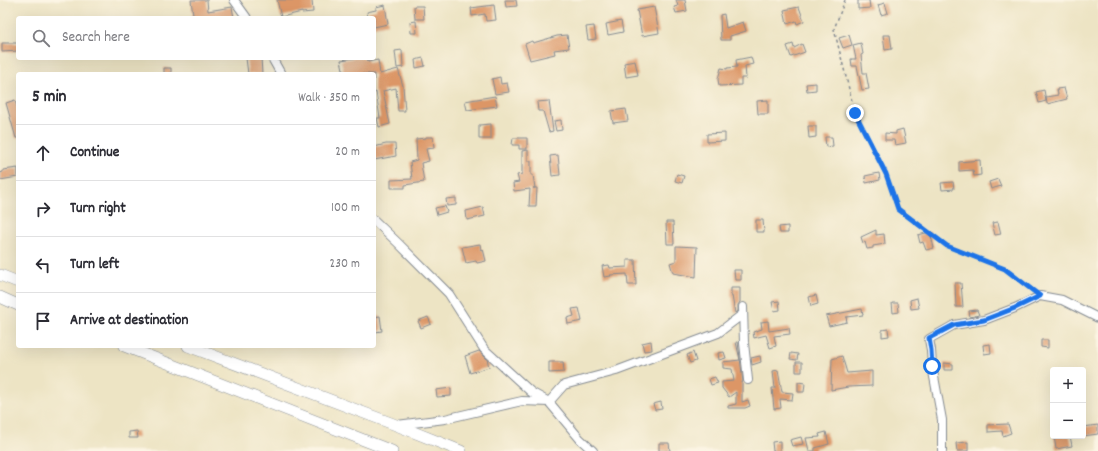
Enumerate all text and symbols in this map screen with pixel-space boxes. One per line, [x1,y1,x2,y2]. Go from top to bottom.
search box [16,16,376,60]
icon: search [30,27,52,49]
text: Search here [62,27,130,49]
text: 5 min [32,86,66,110]
text: Walk · 350 m [298,89,360,108]
route end [846,104,864,122]
icon: ahead [32,142,54,164]
text: Continue [70,142,119,164]
text: 20 m [335,143,360,162]
icon: right [32,198,54,220]
text: Turn right [70,198,126,220]
text: 100 m [331,199,360,218]
icon: left [32,254,54,276]
text: Turn left [70,254,119,276]
text: 230 m [330,255,360,274]
icon: arrive [32,310,54,332]
text: Arrive at destination [70,310,188,332]
route start [923,357,941,375]
map controls [1050,367,1086,439]
button: + [1050,367,1086,403]
button: − [1050,403,1086,439]

